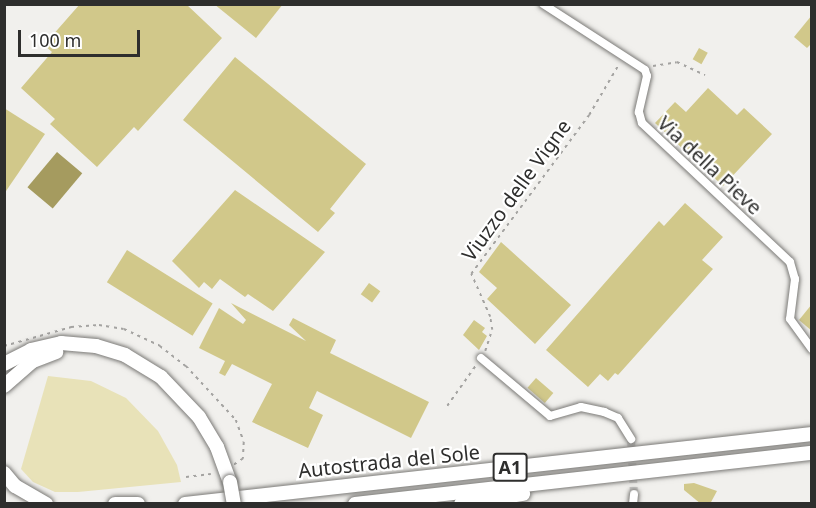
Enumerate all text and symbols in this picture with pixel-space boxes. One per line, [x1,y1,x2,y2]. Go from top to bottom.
scale bar [21,18,142,56]
text: 100 m [29,28,81,52]
street label: Via della Pieve [653,111,767,219]
street label: Viuzzo delle Vigne [457,115,575,265]
street label: Autostrada del Sole [297,440,481,482]
road number: A1 [492,452,528,482]

